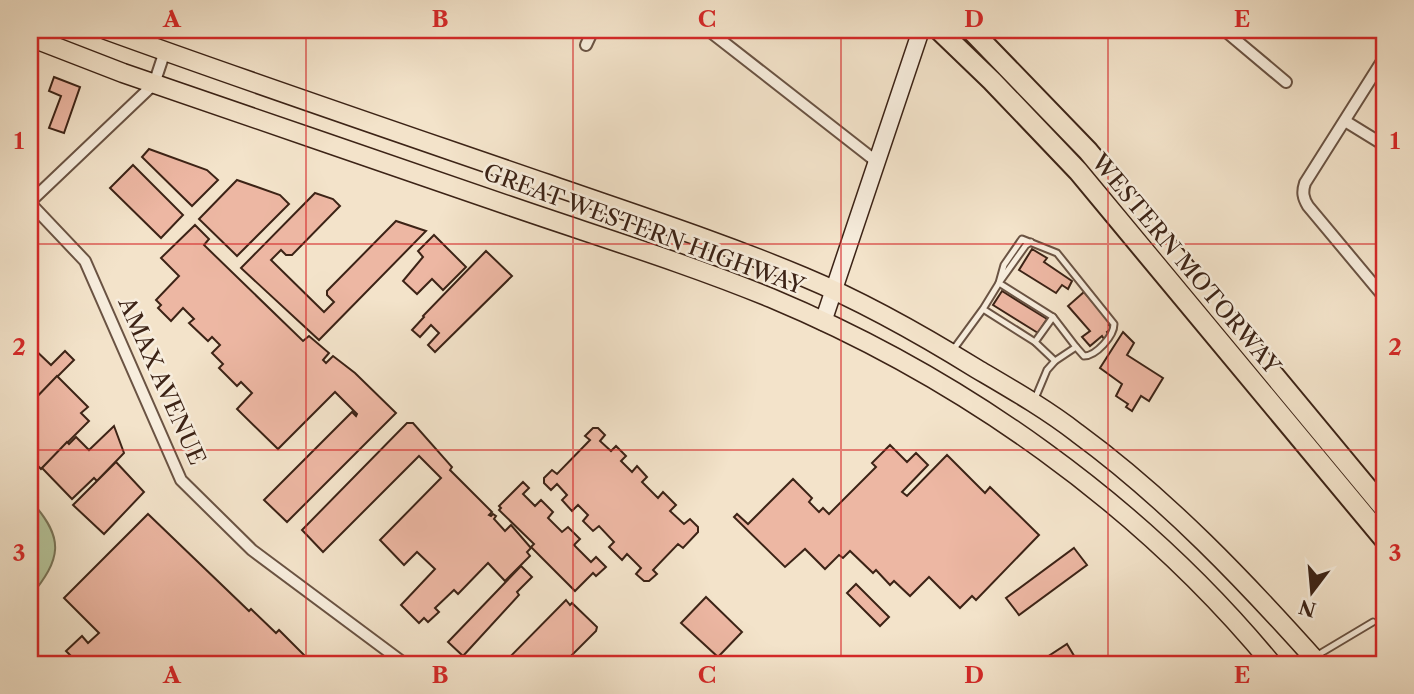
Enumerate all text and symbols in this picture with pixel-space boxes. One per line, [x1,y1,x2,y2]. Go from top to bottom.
text: A [162,5,182,33]
text: B [431,5,449,33]
text: C [698,5,716,33]
text: D [964,5,984,33]
text: E [1234,5,1250,33]
text: 1 [14,127,25,155]
text: 1 [1390,127,1401,155]
street label: WESTERN MOTORWAY [1085,147,1287,380]
street label: GREAT WESTERN HIGHWAY [480,158,809,300]
street label: AMAX AVENUE [112,292,211,469]
text: 2 [12,333,26,361]
text: 2 [1388,333,1402,361]
text: 3 [13,539,26,567]
text: 3 [1389,539,1402,567]
north arrow [1278,558,1348,628]
text: N [1296,595,1319,621]
text: A [162,661,182,689]
text: B [431,661,449,689]
text: C [698,661,716,689]
text: D [964,661,984,689]
text: E [1234,661,1250,689]

